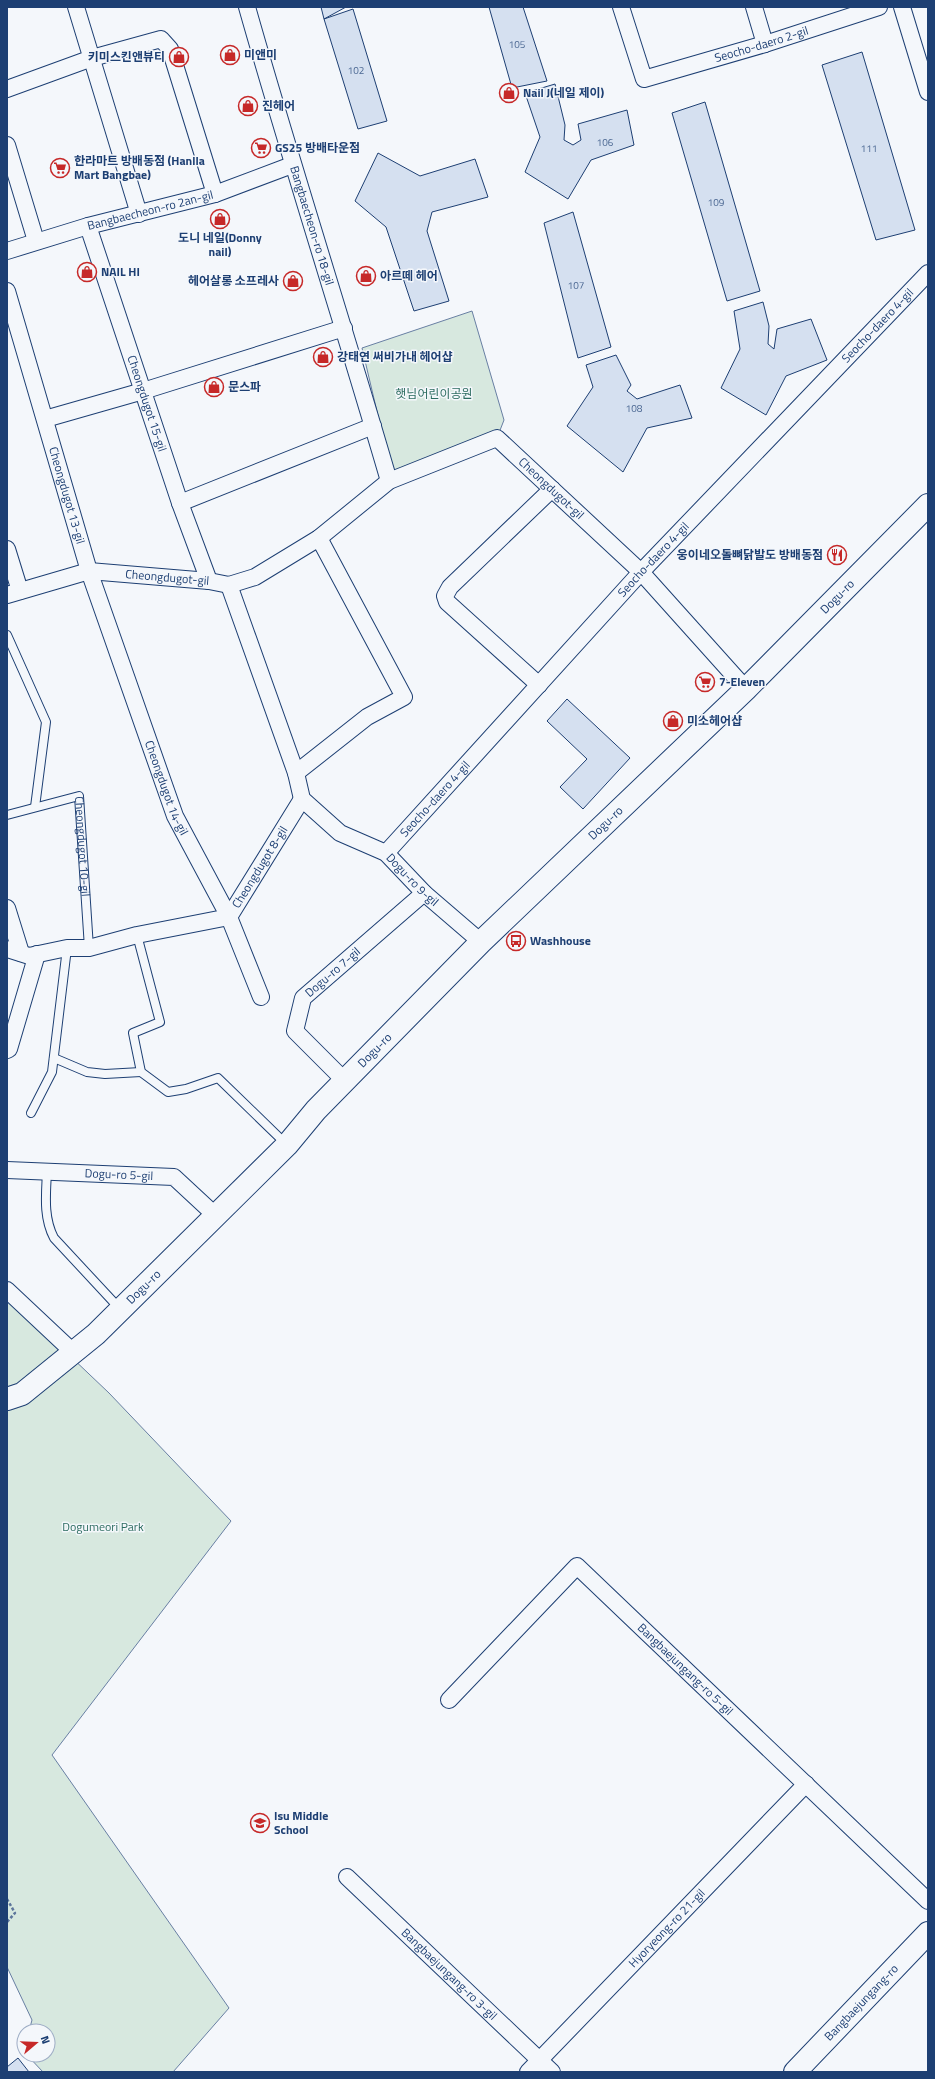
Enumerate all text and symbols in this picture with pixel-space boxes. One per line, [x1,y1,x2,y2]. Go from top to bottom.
street label: Seocho-daero 2-gil [712,21,811,67]
house number: 105 [509,37,526,52]
shop icon: 미앤미 [219,44,241,66]
place label: 미앤미 [244,45,277,64]
shop icon: 키미스킨앤뷰티 [168,46,190,68]
place label: 키미스킨앤뷰티 [88,47,165,66]
house number: 102 [348,63,364,78]
shop icon: Nail J(네일 제이) [498,82,520,104]
place label: Nail J(네일 제이) [523,83,605,102]
shop icon: 진헤어 [237,95,259,117]
place label: 진헤어 [262,96,295,115]
house number: 106 [597,135,614,150]
supermarket icon: GS25 방배타운점 [250,137,272,159]
place label: GS25 방배타운점 [275,138,360,157]
house number: 111 [861,141,877,156]
place label: 한라마트 방배동점 (Hanlla Mart Bangbae) [74,151,205,184]
supermarket icon: 한라마트 방배동점 (Hanlla Mart Bangbae) [49,157,71,179]
street label: Bangbaecheon-ro 18-gil [285,164,340,287]
street label: Bangbaecheon-ro 2an-gil [85,185,215,235]
house number: 109 [708,195,725,210]
shop icon: 도니 네일(Donny nail) [209,208,231,230]
place label: 도니 네일(Donny nail) [178,228,262,261]
shop icon: NAIL HI [76,261,98,283]
place label: NAIL HI [101,262,140,281]
shop icon: 아르떼 헤어 [355,265,377,287]
place label: 아르떼 헤어 [380,266,438,285]
shop icon: 헤어살롱 소프레사 [282,270,304,292]
place label: 헤어살롱 소프레사 [188,271,279,290]
house number: 107 [568,278,584,293]
street label: Seocho-daero 4-gil [837,284,918,367]
shop icon: 강태연 써비가내 헤어샵 [312,346,334,368]
place label: 강태연 써비가내 헤어샵 [337,347,453,366]
street label: Cheongdugot 15-gil [123,353,172,454]
shop icon: 문스파 [203,376,225,398]
place label: 문스파 [228,377,261,396]
park label: 햇님어린이공원 [395,384,473,403]
house number: 108 [626,401,643,416]
street label: Cheongdugot 13-gil [44,444,91,546]
street label: Cheongdugot-gil [514,453,589,524]
street label: Seocho-daero 4-gil [613,517,693,601]
restaurant icon: 웅이네오돌뼈닭발도 방배동점 [826,544,848,566]
place label: 웅이네오돌뼈닭발도 방배동점 [677,545,823,564]
street label: Cheongdugot-gil [125,564,210,590]
street label: Dogu-ro [815,575,859,618]
supermarket icon: 7-Eleven [694,671,716,693]
place label: 7-Eleven [719,672,765,691]
shop icon: 미소헤어샵 [662,710,684,732]
place label: 미소헤어샵 [687,711,742,730]
street label: Cheongdugot 14-gil [140,738,194,839]
street label: Seocho-daero 4-gil [395,756,474,841]
street label: Cheongdugot 10-gil [70,796,96,897]
street label: Dogu-ro [583,801,627,844]
street label: Cheongdugot 8-gil [227,822,292,912]
street label: Dogu-ro 9-gil [382,849,443,911]
bus stop icon: Washhouse [505,930,527,952]
place label: Washhouse [530,931,591,950]
street label: Dogu-ro 7-gil [300,942,364,1001]
street label: Dogu-ro [353,1028,396,1072]
street label: Dogu-ro 5-gil [84,1163,154,1185]
street label: Dogu-ro [122,1265,165,1308]
park label: Dogumeori Park [62,1517,144,1536]
street label: Bangbaejungang-ro 5-gil [633,1618,738,1720]
place label: Isu Middle School [274,1806,328,1839]
school or university icon: Isu Middle School [249,1812,271,1834]
street label: Hyoryeong-ro 21-gil [624,1884,709,1972]
street label: Bangbaejungang-ro 3-gil [397,1923,502,2024]
street label: Bangbaejungang-ro [819,1960,903,2045]
north arrow [16,2023,56,2063]
text: N [37,2034,54,2046]

